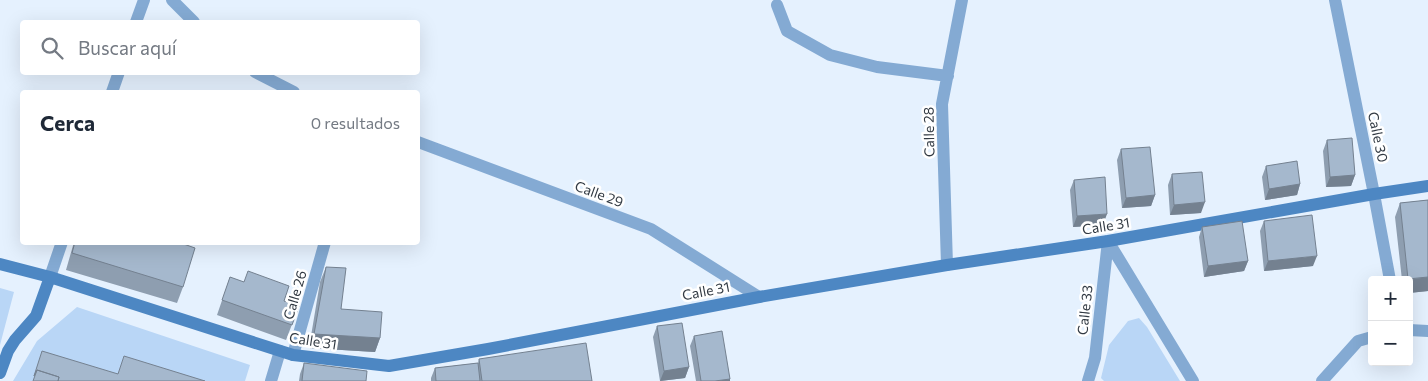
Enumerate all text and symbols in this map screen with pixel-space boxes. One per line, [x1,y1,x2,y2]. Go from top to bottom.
search box [20,20,420,75]
icon: search [38,34,66,62]
text: Buscar aquí [78,36,177,59]
street label: Calle 28 [920,107,937,157]
text: Cerca [40,110,95,135]
street label: Calle 30 [1365,110,1392,164]
text: 0 resultados [311,113,400,132]
street label: Calle 29 [573,177,626,210]
street label: Calle 31 [1081,213,1131,238]
street label: Calle 26 [279,268,310,321]
map controls [1368,276,1413,366]
button: + [1368,276,1413,321]
street label: Calle 31 [681,278,731,303]
street label: Calle 33 [1073,284,1096,336]
button: − [1368,321,1413,366]
street label: Calle 31 [288,328,338,353]

